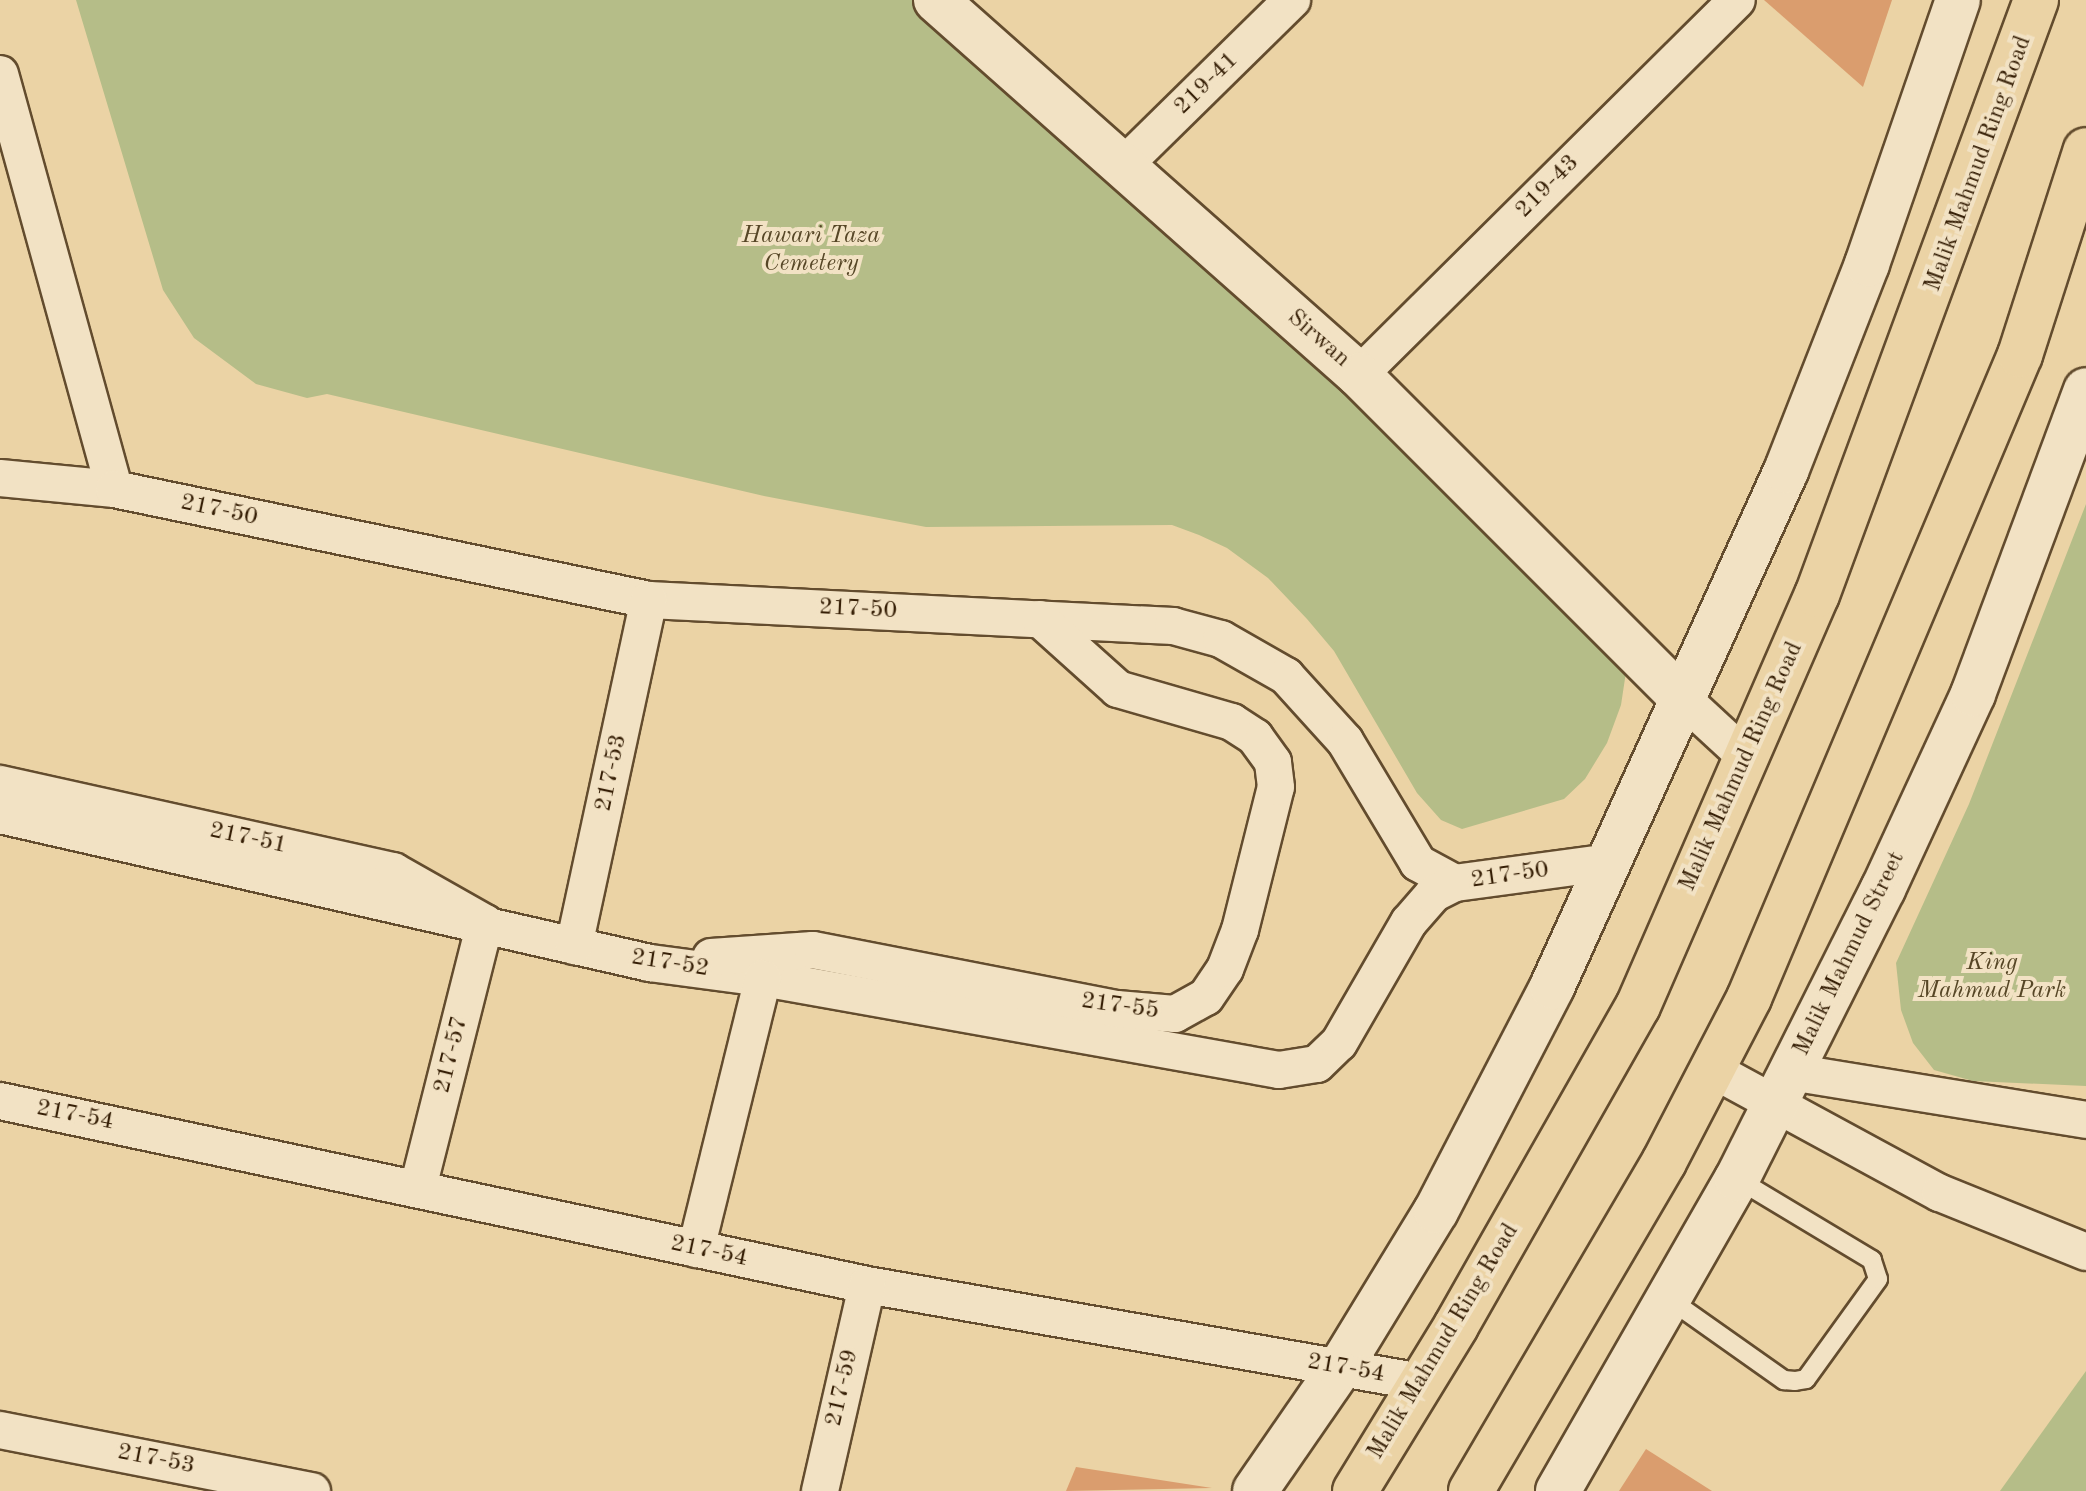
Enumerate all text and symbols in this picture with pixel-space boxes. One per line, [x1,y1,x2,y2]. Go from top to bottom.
street label: Malik Mahmud Ring Road [1919,32,2039,296]
street label: 219-41 [1169,46,1245,122]
street label: 219-43 [1510,149,1586,225]
park label: Hawari Taza Cemetery [742,223,880,279]
street label: Sirwan [1281,304,1355,374]
street label: 217-50 [178,489,260,533]
street label: 217-50 [818,594,898,626]
street label: Malik Mahmud Ring Road [1674,638,1810,896]
street label: 217-53 [590,732,634,814]
street label: 217-51 [207,817,289,861]
street label: Malik Mahmud Street [1788,847,1912,1061]
street label: 217-50 [1469,856,1551,896]
street label: 217-52 [629,944,711,984]
park label: King Mahmud Park [1918,950,2066,1006]
street label: 217-55 [1079,987,1161,1027]
street label: 217-57 [429,1013,475,1097]
street label: 217-54 [34,1094,116,1138]
street label: Malik Mahmud Ring Road [1362,1219,1526,1465]
street label: 217-54 [668,1230,750,1274]
street label: 217-59 [820,1347,866,1429]
street label: 217-54 [1305,1348,1387,1390]
street label: 217-53 [115,1438,197,1482]

